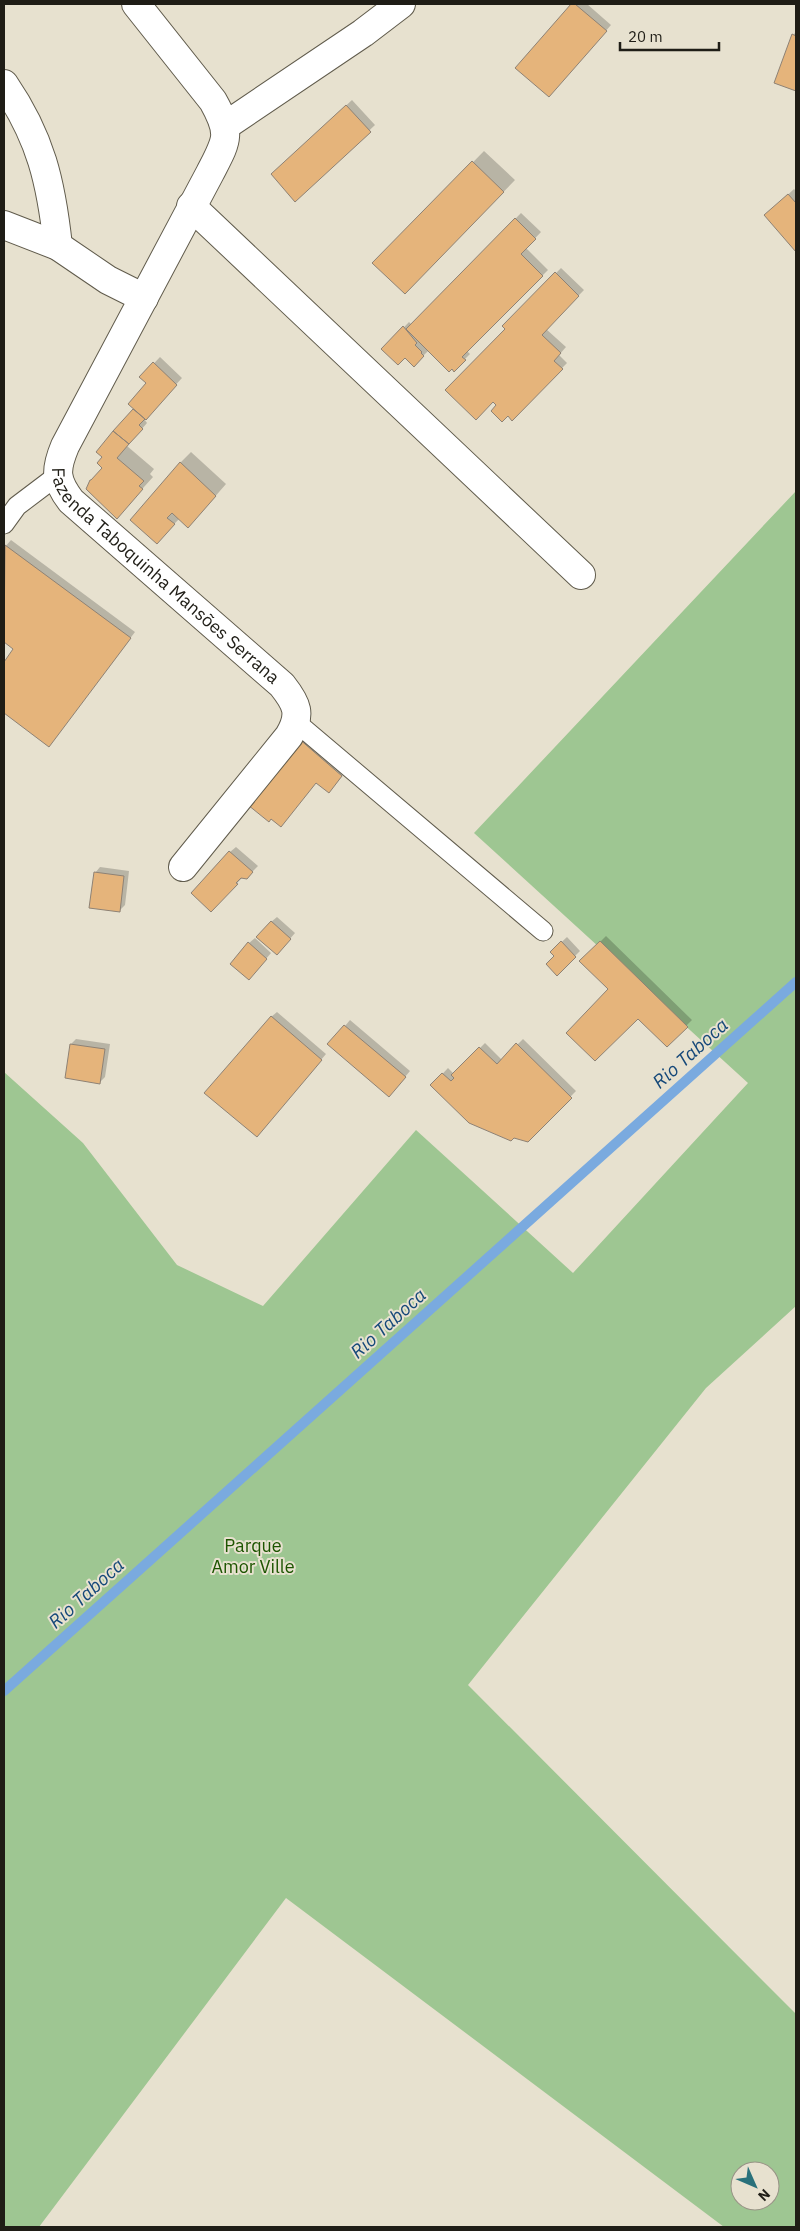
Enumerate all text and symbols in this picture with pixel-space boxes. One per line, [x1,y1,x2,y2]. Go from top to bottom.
scale bar [620,20,719,52]
text: 20 m [628,27,663,46]
street label: Fazenda Taboquinha Mansões Serrana [47,467,285,689]
water label: Rio Taboca [647,1013,733,1093]
water label: Rio Taboca [345,1283,431,1363]
park label: Parque Amor Ville [211,1534,295,1578]
water label: Rio Taboca [43,1553,129,1633]
north arrow [730,2161,780,2211]
text: N [754,2185,774,2205]

